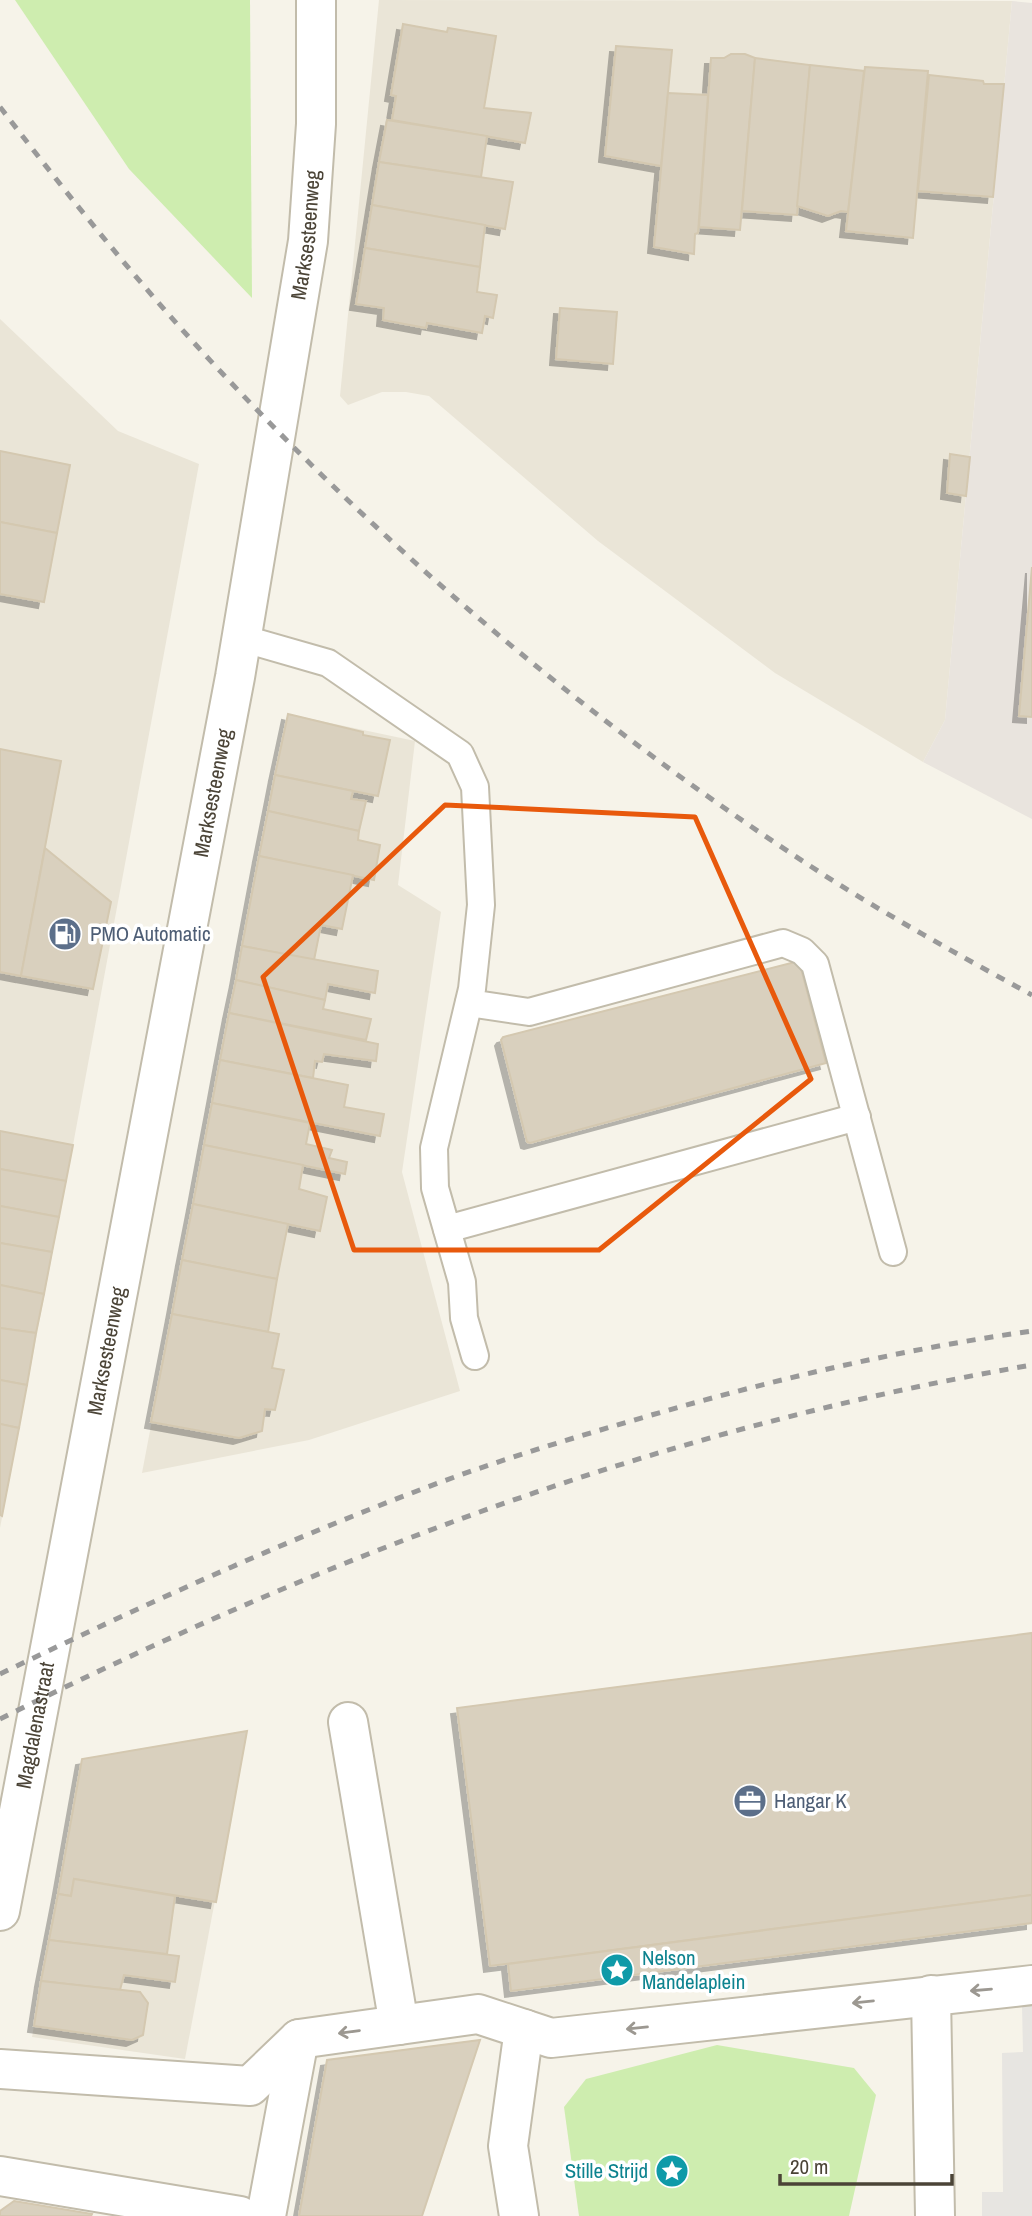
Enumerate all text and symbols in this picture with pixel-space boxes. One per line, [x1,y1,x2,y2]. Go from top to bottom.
street label: Marksesteenweg [283,169,327,302]
street label: Marksesteenweg [186,726,239,860]
fuel station icon: PMO Automatic [46,915,84,953]
place label: PMO Automatic [90,919,211,948]
street label: Marksesteenweg [80,1284,133,1418]
street label: Magdalenastraat [9,1659,61,1791]
office icon: Hangar K [731,1782,769,1820]
place label: Hangar K [774,1786,847,1815]
place label: Nelson Mandelaplein [642,1943,745,1996]
place icon: Nelson Mandelaplein [598,1951,636,1989]
one-way arrow [970,1984,993,1997]
one-way arrow [852,1996,875,2009]
one-way arrow [626,2022,649,2035]
one-way arrow [338,2026,361,2039]
scale bar [780,2142,951,2186]
place icon: Stille Strijd [653,2152,691,2190]
text: 20 m [790,2152,828,2181]
place label: Stille Strijd [565,2156,648,2185]

